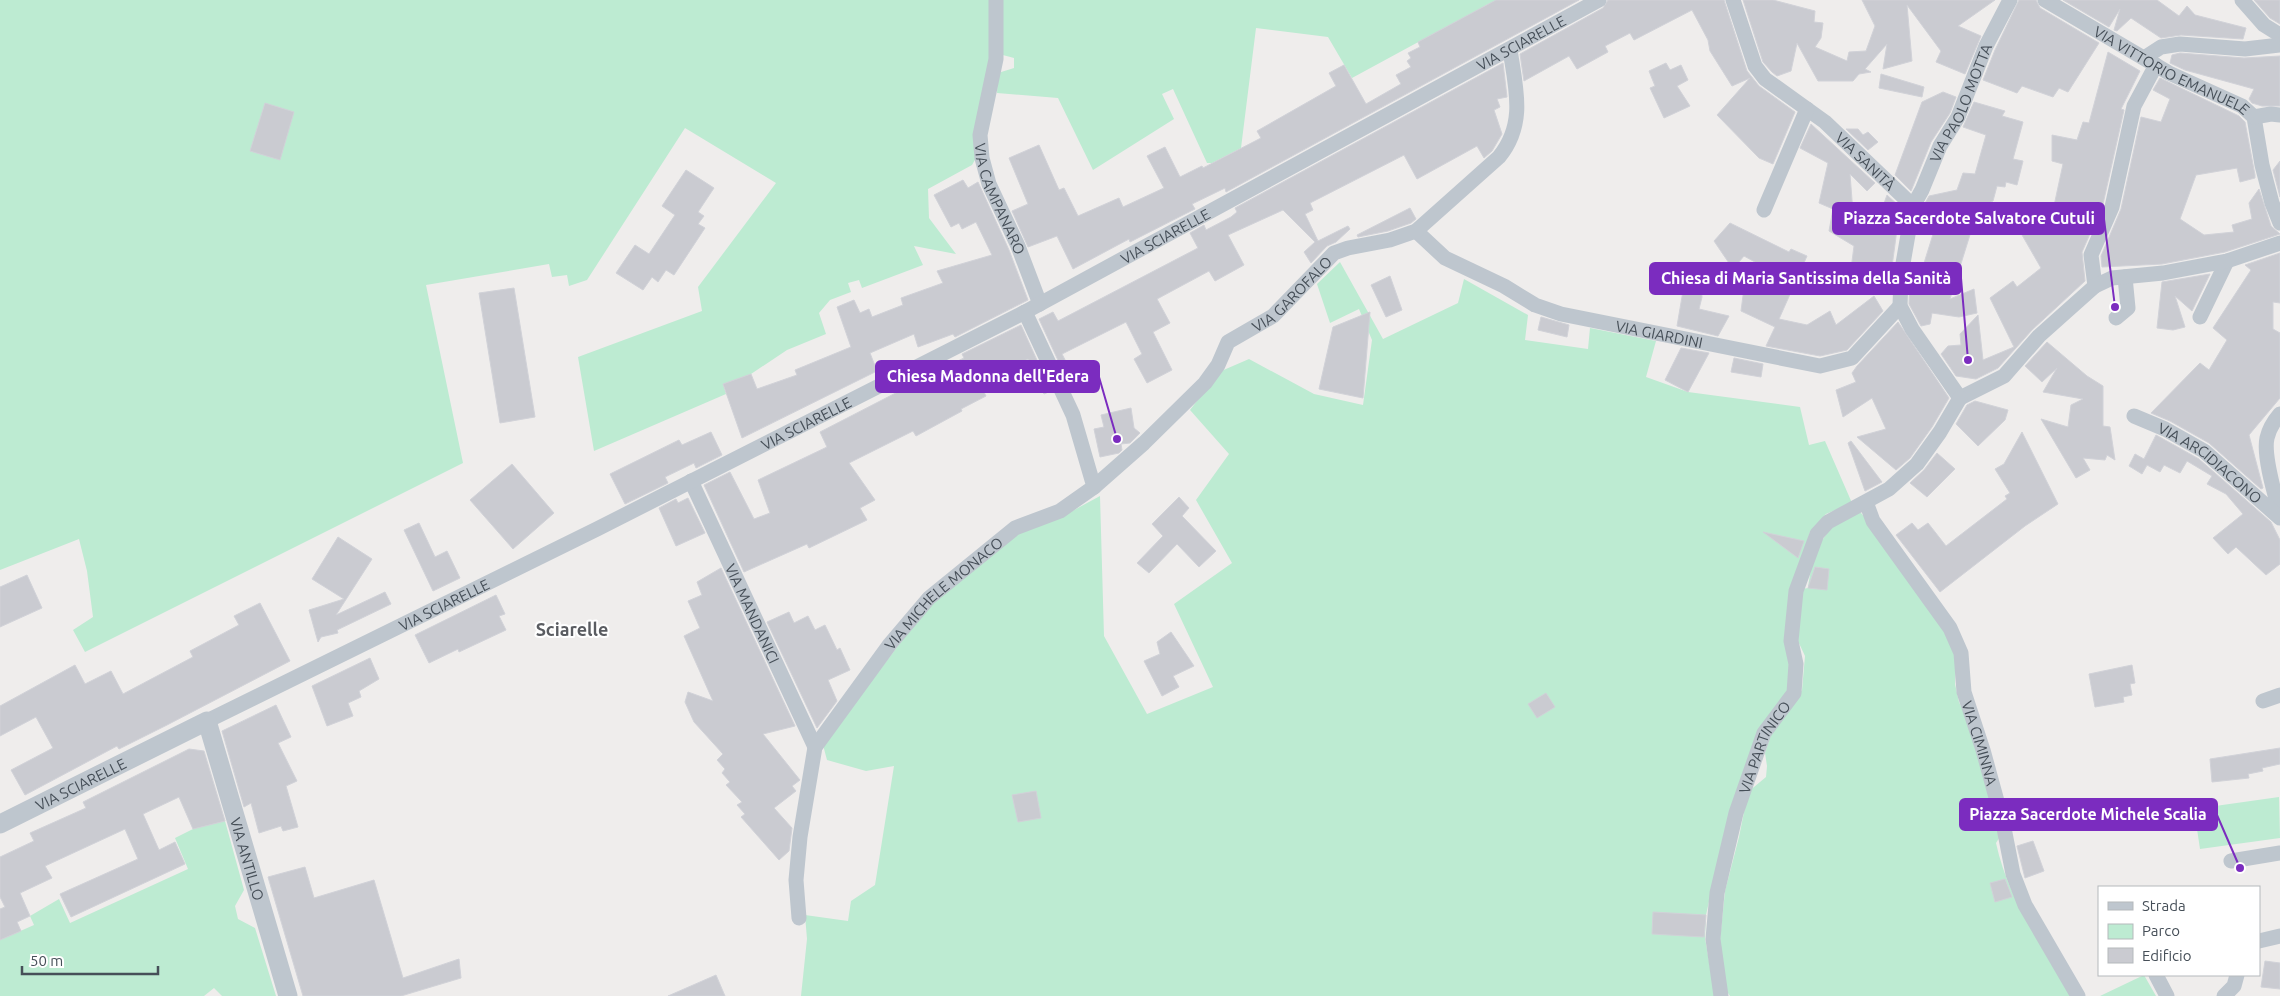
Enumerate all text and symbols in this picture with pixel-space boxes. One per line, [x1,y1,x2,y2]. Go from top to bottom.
street label: VIA SCIARELLE [1473,11,1568,73]
street label: VIA VITTORIO EMANUELE [2091,22,2253,117]
street label: VIA PAOLO MOTTA [1926,41,1995,164]
street label: VIA SANITÀ [1832,128,1899,193]
street label: VIA CAMPANARO [972,142,1029,257]
callout: Piazza Sacerdote Salvatore Cutuli [1833,203,2104,234]
street label: VIA SCIARELLE [1118,205,1213,267]
text: Piazza Sacerdote Salvatore Cutuli [1843,209,2095,227]
street label: VIA GAROFALO [1249,252,1335,335]
callout: Chiesa di Maria Santissima della Sanità [1650,263,1961,294]
text: Chiesa di Maria Santissima della Sanità [1661,269,1951,287]
street label: VIA GIARDINI [1614,317,1704,351]
callout: Chiesa Madonna dell'Edera [876,361,1099,392]
text: Chiesa Madonna dell'Edera [887,367,1089,385]
street label: VIA SCIARELLE [758,393,854,453]
street label: VIA ARCIDIACONO [2156,419,2265,507]
street label: VIA MICHELE MONACO [881,533,1006,653]
street label: VIA MANDANICI [722,561,783,666]
street label: VIA SCIARELLE [396,575,492,634]
district label: Sciarelle [536,619,608,639]
street label: VIA PARTINICO [1735,697,1794,796]
street label: VIA CIMINNA [1959,699,2001,788]
street label: VIA SCIARELLE [33,754,129,814]
callout: Piazza Sacerdote Michele Scalia [1960,799,2217,830]
text: Piazza Sacerdote Michele Scalia [1969,805,2207,823]
street label: VIA ANTILLO [227,815,268,902]
legend [2098,886,2260,976]
text: Strada [2142,897,2186,914]
text: Parco [2142,922,2180,939]
scale bar [22,944,159,976]
text: Edificio [2142,947,2191,964]
text: 50 m [30,952,63,969]

